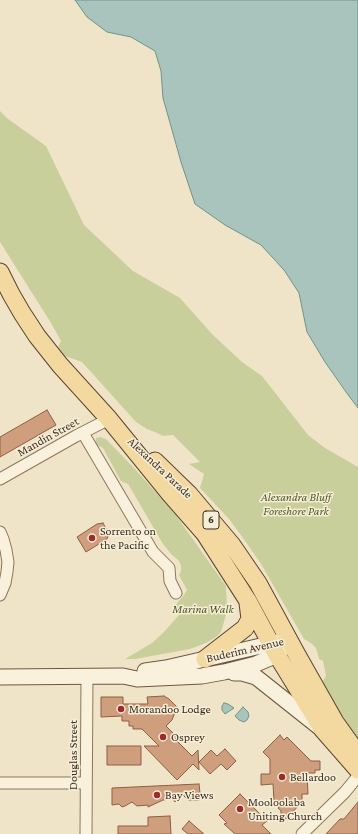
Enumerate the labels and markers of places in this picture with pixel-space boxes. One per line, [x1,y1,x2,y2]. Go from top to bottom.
place label: Sorrento on the Pacific [100,524,156,552]
marker: Sorrento on the Pacific [87,533,97,543]
place label: Morandoo Lodge [129,702,211,716]
marker: Morandoo Lodge [116,704,126,714]
place label: Osprey [171,730,205,744]
marker: Osprey [158,732,168,742]
place label: Bellardoo [290,770,336,784]
marker: Bellardoo [277,772,287,782]
place label: Bay Views [165,788,213,802]
marker: Bay Views [152,790,162,800]
place label: Mooloolaba Uniting Church [248,795,322,823]
marker: Mooloolaba Uniting Church [235,804,245,814]

